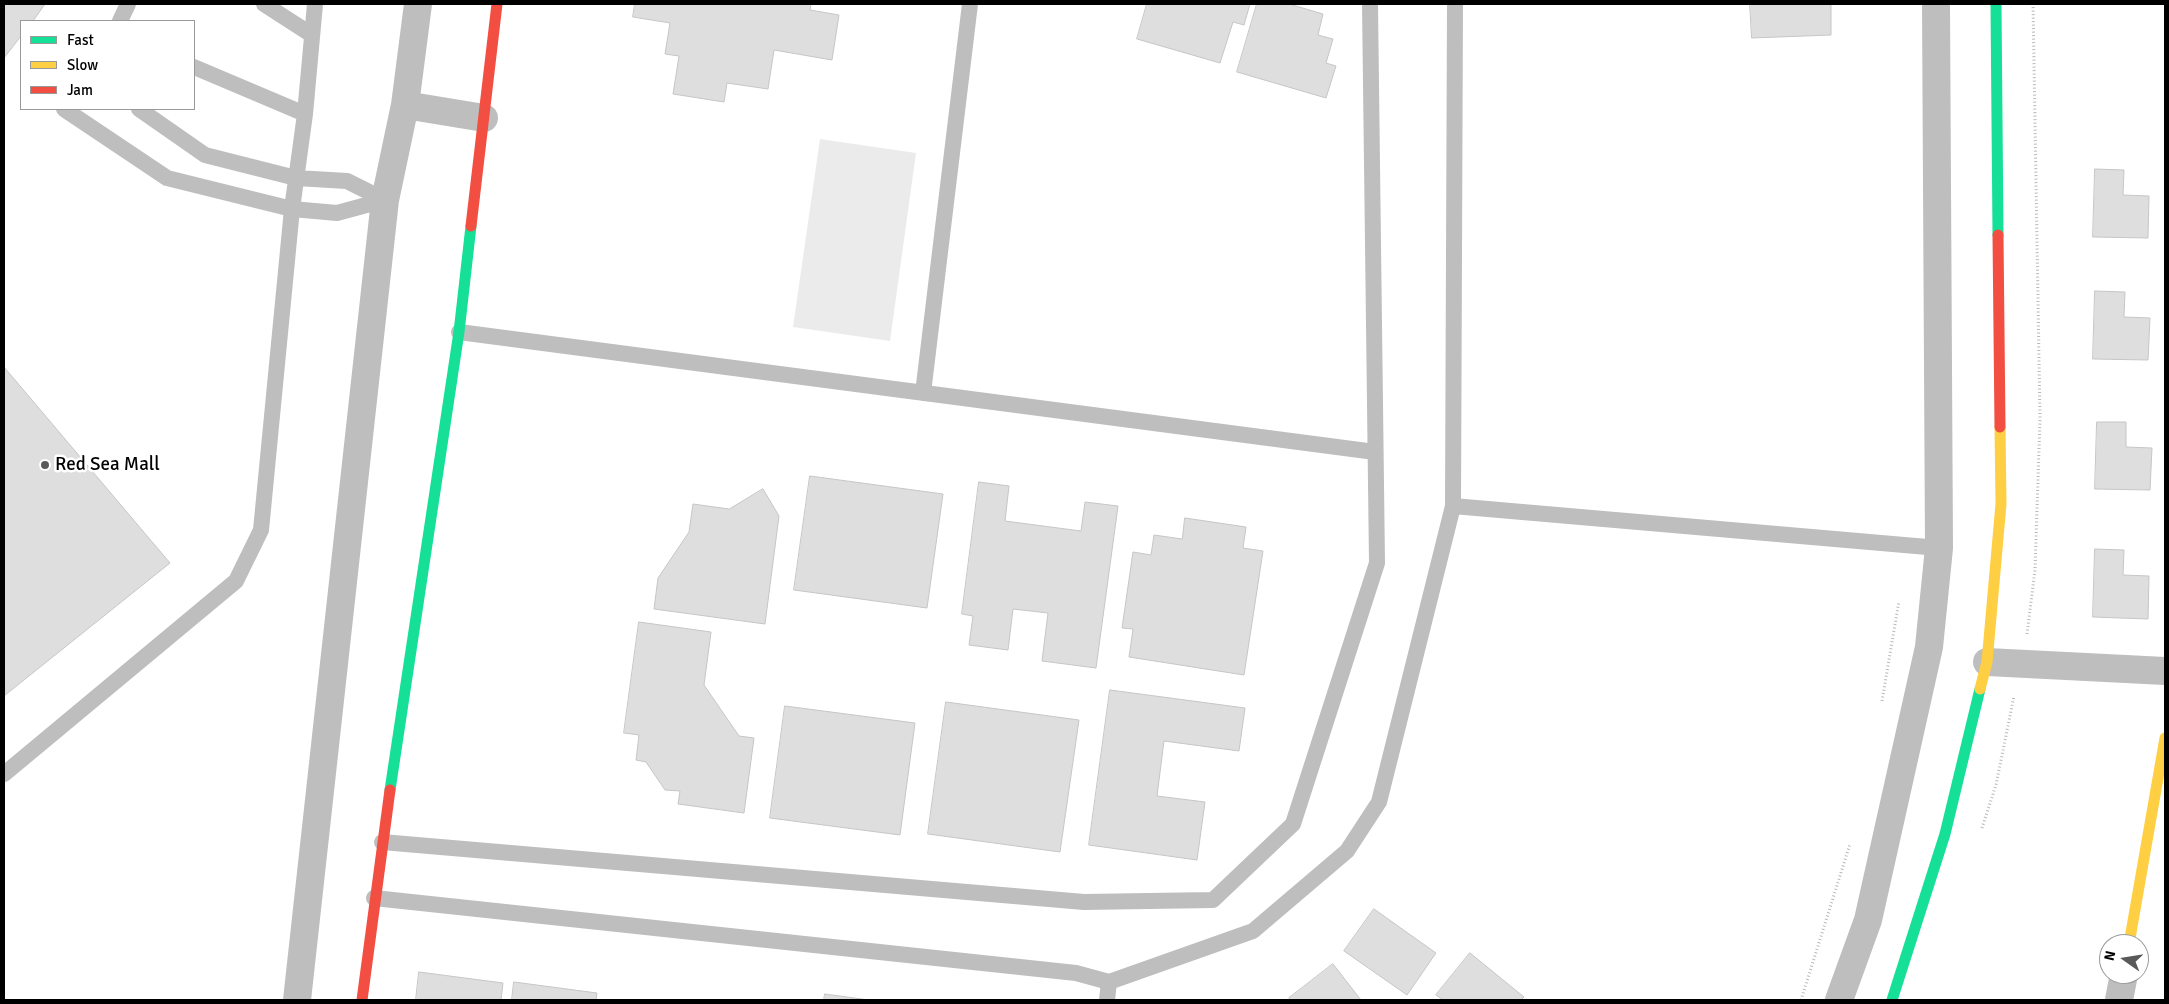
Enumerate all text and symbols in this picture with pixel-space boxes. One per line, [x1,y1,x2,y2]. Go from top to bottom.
legend [20,20,195,110]
text: Fast [67,31,94,49]
text: Slow [67,56,98,74]
text: Jam [67,81,93,99]
place label: Red Sea Mall [55,454,160,476]
marker: Red Sea Mall [39,459,51,471]
north arrow [2099,934,2149,984]
text: N [2100,949,2119,962]

